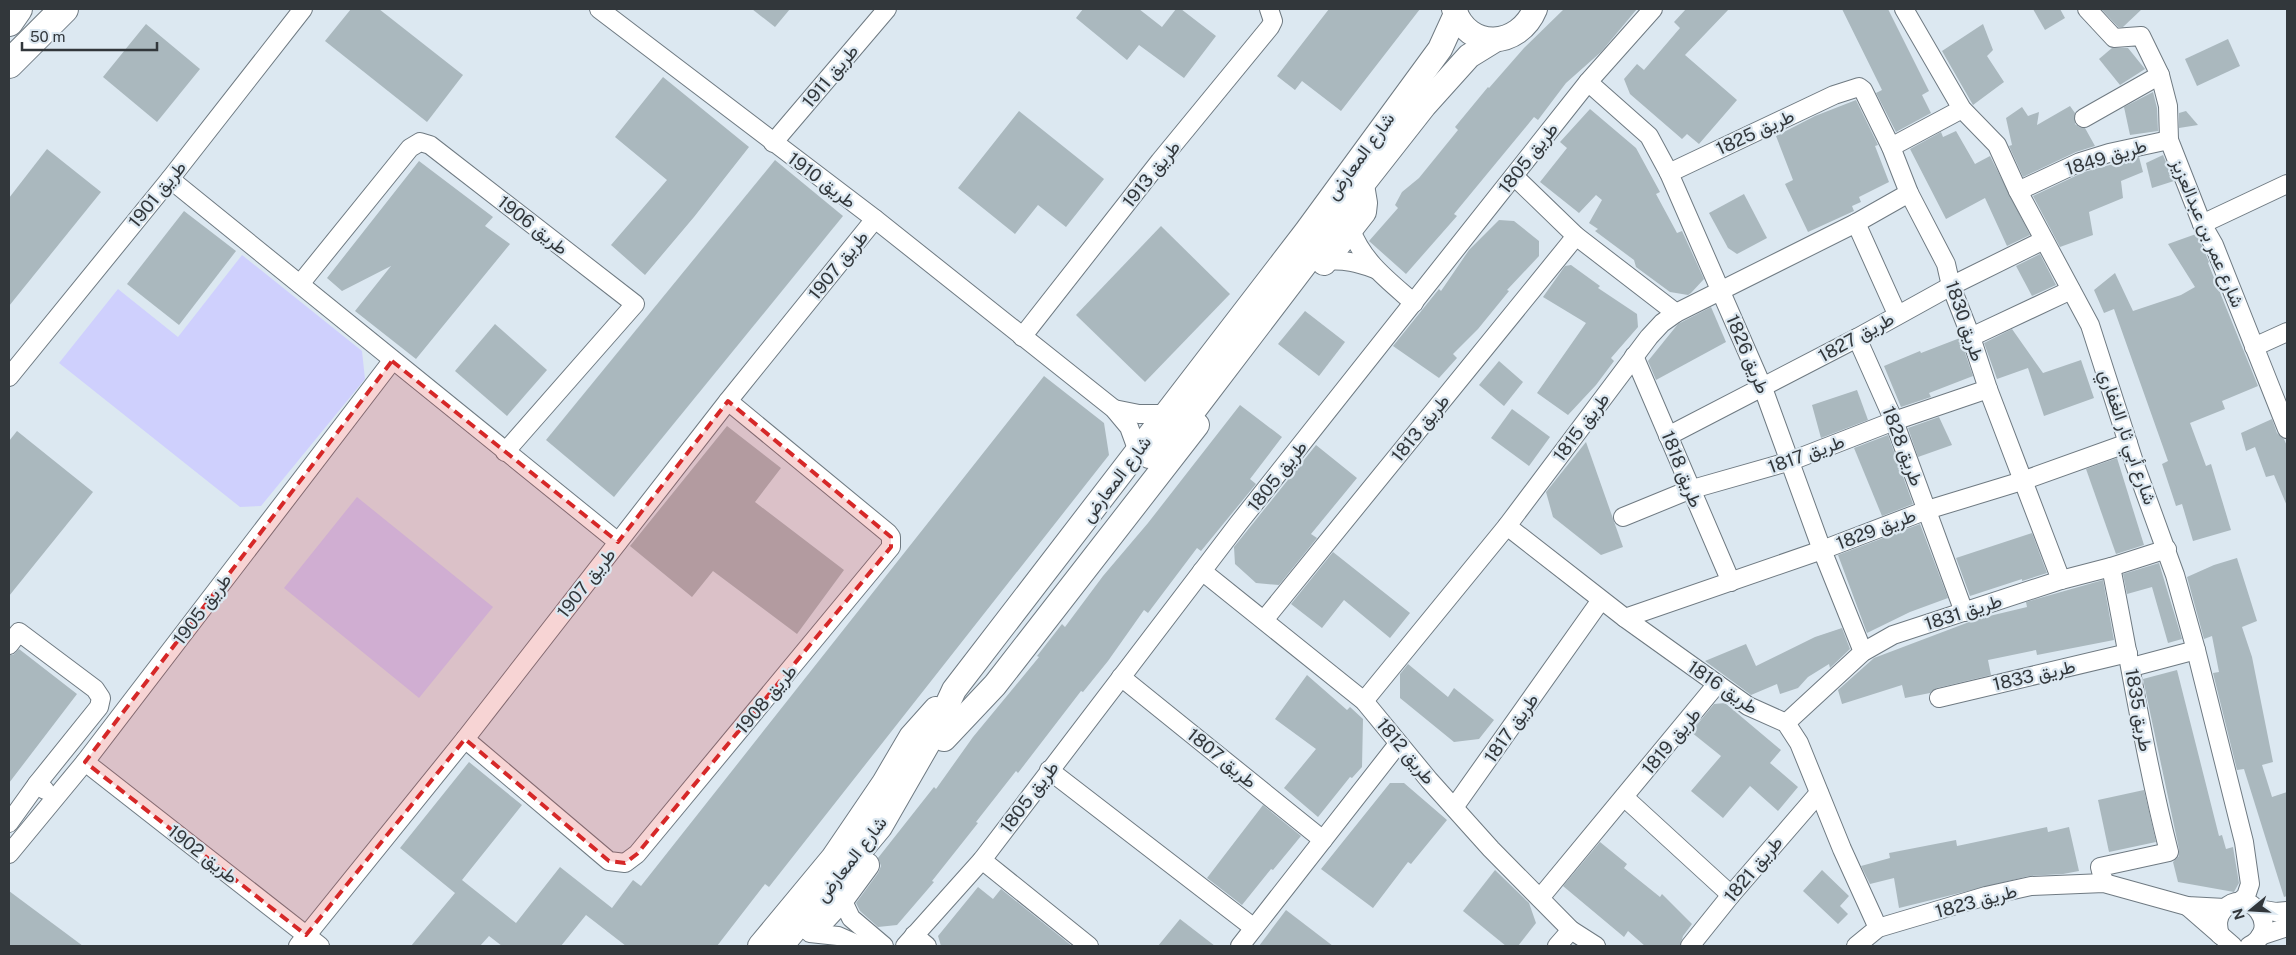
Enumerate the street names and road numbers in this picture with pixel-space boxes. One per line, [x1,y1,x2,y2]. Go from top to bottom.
street label: طريق 1911 [798,40,863,112]
street label: طريق 1825 [1713,105,1798,160]
street label: شارع المعارض [1321,108,1400,205]
street label: طريق 1805 [1494,118,1563,198]
street label: طريق 1849 [2063,135,2150,180]
street label: طريق 1913 [1118,136,1185,212]
street label: طريق 1910 [783,148,860,213]
street label: شارع عمر بن عبدالعزيز [2165,155,2249,311]
street label: طريق 1901 [124,157,191,232]
street label: طريق 1906 [493,191,572,260]
street label: طريق 1907 [804,226,873,304]
street label: طريق 1830 [1941,278,1989,364]
street label: طريق 1827 [1815,308,1898,367]
street label: طريق 1826 [1721,311,1774,397]
street label: شارع أبي ثار الغفاري [2090,367,2161,509]
street label: طريق 1815 [1548,389,1614,466]
street label: طريق 1813 [1387,390,1454,466]
street label: طريق 1828 [1877,403,1928,489]
street label: طريق 1818 [1656,428,1707,511]
street label: طريق 1817 [1765,431,1847,478]
street label: شارع المعارض [1077,432,1157,527]
street label: طريق 1805 [1243,436,1312,516]
street label: طريق 1829 [1833,504,1919,555]
street label: طريق 1907 [552,544,620,623]
street label: طريق 1905 [168,569,236,649]
street label: طريق 1831 [1922,590,2005,635]
street label: طريق 1833 [1991,655,2078,696]
street label: طريق 1816 [1683,656,1762,719]
street label: طريق 1908 [731,660,802,738]
street label: طريق 1835 [2120,667,2157,753]
street label: طريق 1817 [1480,689,1543,767]
street label: طريق 1819 [1637,704,1706,779]
street label: طريق 1812 [1372,714,1440,789]
street label: طريق 1807 [1183,724,1261,793]
street label: طريق 1805 [995,757,1063,837]
street label: شارع المعارض [811,812,892,907]
street label: طريق 1902 [163,820,242,889]
street label: طريق 1821 [1719,832,1787,907]
street label: طريق 1823 [1933,880,2019,923]

